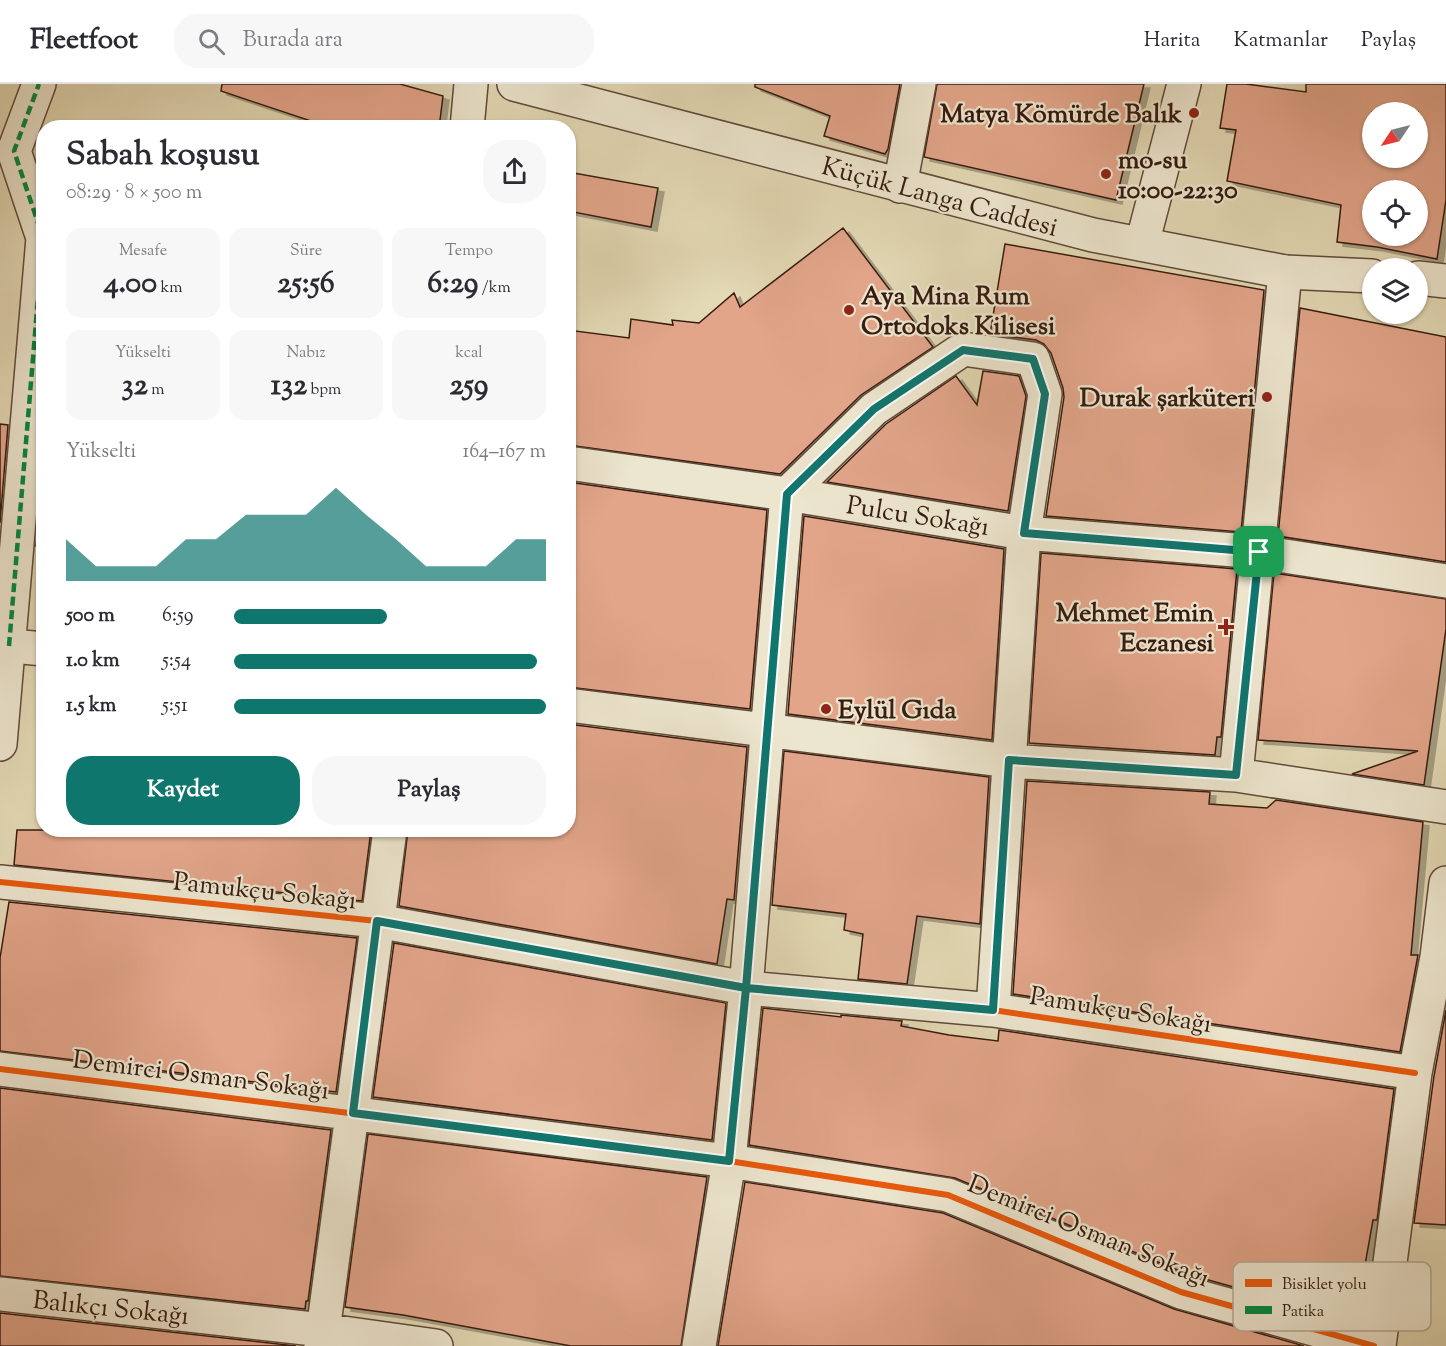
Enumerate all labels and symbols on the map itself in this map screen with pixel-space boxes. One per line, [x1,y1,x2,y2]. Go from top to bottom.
place label: Matya Kömürde Balık [940,97,1183,134]
north arrow [1362,102,1428,168]
marker: Matya Kömürde Balık [1187,106,1201,120]
place label: mo-su 10:00-22:30 [1118,143,1238,210]
street label: Küçük Langa Caddesi [817,149,1062,248]
marker: mo-su 10:00-22:30 [1099,167,1113,181]
place label: Aya Mina Rum Ortodoks Kilisesi [861,279,1056,346]
marker: Aya Mina Rum Ortodoks Kilisesi [842,303,856,317]
place label: Durak şarküteri [1080,381,1256,418]
marker: Durak şarküteri [1260,390,1274,404]
street label: Pulcu Sokağı [844,488,992,547]
pin [1233,526,1284,577]
place label: Mehmet Emin Eczanesi [1056,596,1215,663]
marker: Mehmet Emin Eczanesi [1219,620,1233,634]
place label: Eylül Gıda [838,693,956,730]
marker: Eylül Gıda [819,702,833,716]
street label: Pamukçu Sokağı [171,864,358,920]
street label: Pamukçu Sokağı [1027,979,1214,1044]
street label: Demirci Osman Sokağı [70,1042,331,1111]
street label: Demirci Osman Sokağı [961,1167,1215,1298]
legend [1233,1262,1431,1331]
text: Bisiklet yolu [1282,1274,1367,1297]
street label: Balıkçı Sokağı [31,1283,191,1336]
text: Patika [1282,1301,1325,1324]

